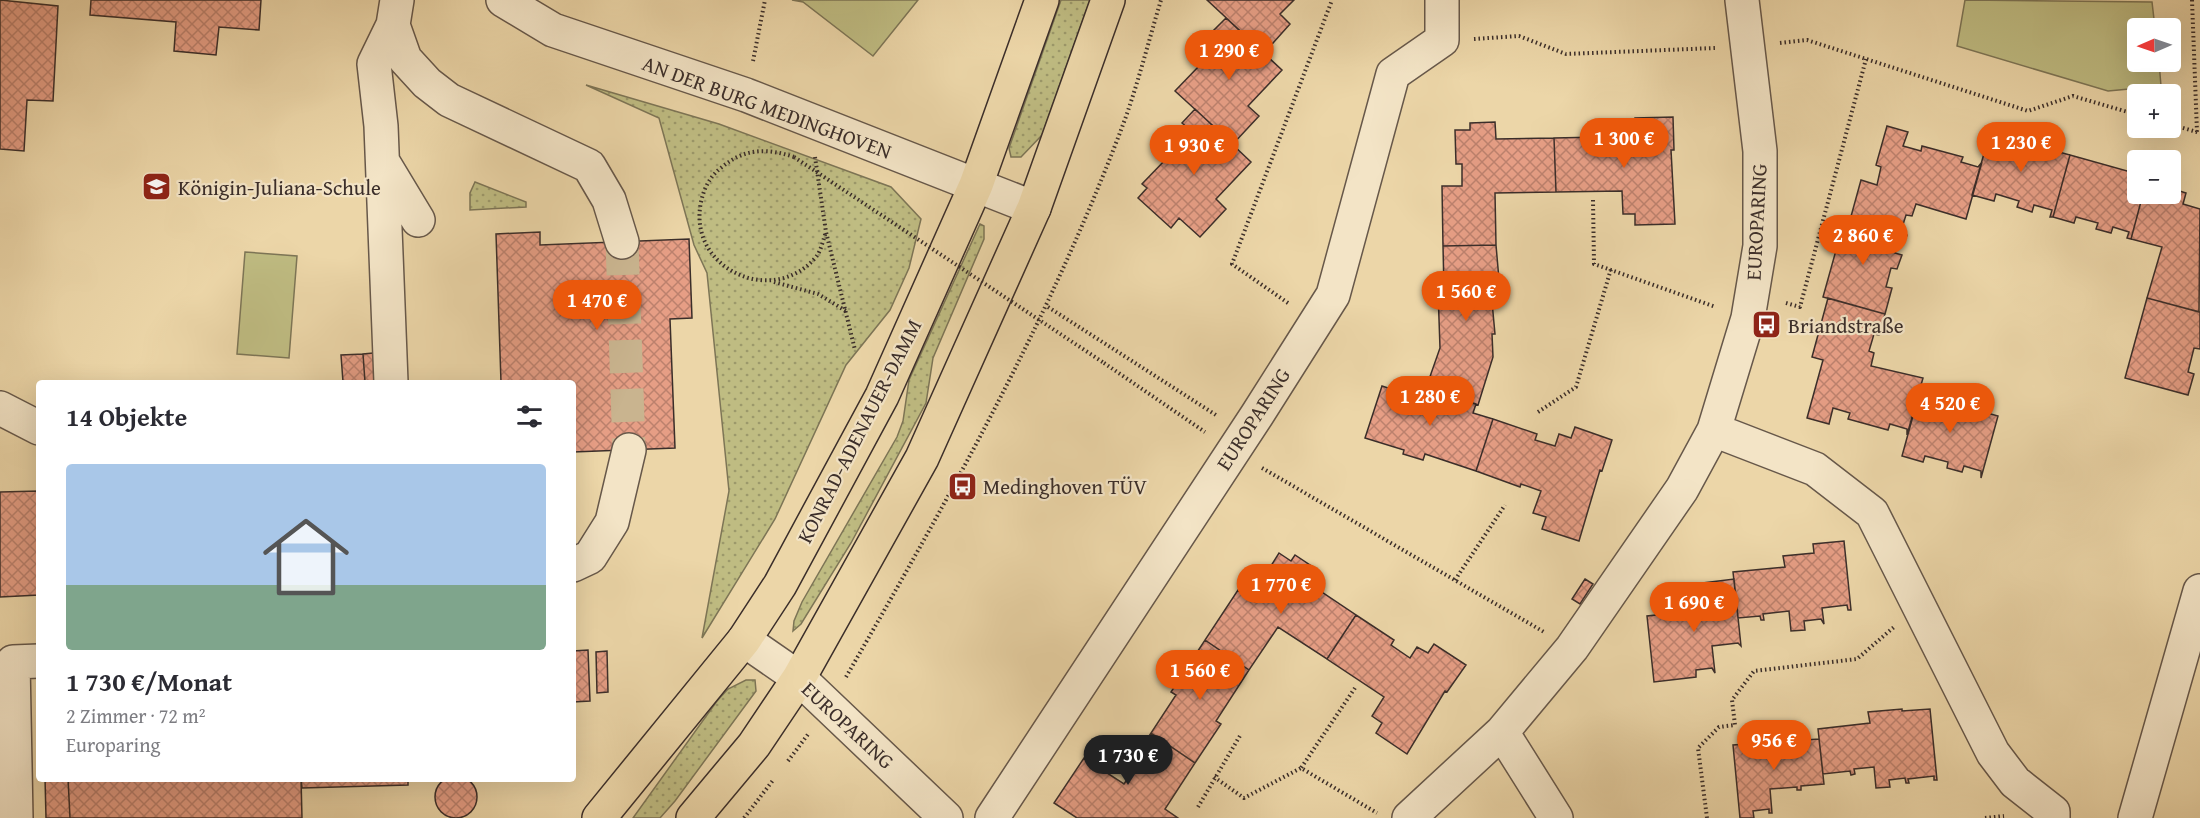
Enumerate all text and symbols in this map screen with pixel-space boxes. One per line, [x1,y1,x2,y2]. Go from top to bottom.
north arrow [2127,18,2181,72]
map controls [2127,18,2181,204]
pin: 1 290 € [1174,30,1284,81]
text: 1 290 € [1199,35,1259,64]
street label: AN DER BURG MEDINGHOVEN [638,47,896,167]
button: + [2127,84,2181,138]
pin: 1 300 € [1569,118,1679,169]
pin: 1 230 € [1966,122,2076,173]
text: 1 300 € [1594,123,1654,152]
pin: 1 930 € [1139,125,1249,176]
text: 1 230 € [1991,127,2051,156]
text: 1 930 € [1164,130,1224,159]
button: − [2127,150,2181,204]
street label: EUROPARING [1737,163,1775,281]
school or university icon: Königin-Juliana-Schule [141,171,173,203]
place label: Königin-Juliana-Schule [178,172,381,203]
pin: 2 860 € [1808,215,1918,266]
text: 2 860 € [1833,220,1893,249]
pin: 1 560 € [1411,271,1521,322]
text: 1 560 € [1436,276,1496,305]
pin: 1 470 € [542,280,652,331]
text: 1 470 € [567,285,627,314]
bus stop icon: Briandstraße [1751,309,1783,341]
place label: Briandstraße [1788,310,1904,341]
street label: KONRAD-ADENAUER-DAMM [789,314,929,548]
street label: EUROPARING [1208,362,1298,476]
pin: 1 280 € [1375,376,1485,427]
text: 1 280 € [1400,381,1460,410]
pin: 4 520 € [1895,383,2005,434]
text: 4 520 € [1920,388,1980,417]
text: 14 Objekte [66,397,187,436]
icon: filters [513,400,546,433]
bus stop icon: Medinghoven TÜV [946,470,978,502]
place label: Medinghoven TÜV [983,471,1147,502]
icon: home [252,503,360,611]
pin: 1 770 € [1226,564,1336,615]
text: 1 770 € [1251,569,1311,598]
pin: 1 690 € [1639,582,1749,633]
text: 1 690 € [1664,587,1724,616]
pin: 1 560 € [1145,650,1255,701]
text: 1 560 € [1170,655,1230,684]
text: 1 730 €/Monat [66,662,232,701]
street label: EUROPARING [795,674,901,776]
text: 2 Zimmer · 72 m² [66,701,205,730]
pin: 956 € [1732,720,1816,771]
text: 956 € [1751,725,1797,754]
text: Europaring [66,730,160,759]
pin: 1 730 € [1073,735,1183,786]
text: 1 730 € [1098,740,1158,769]

